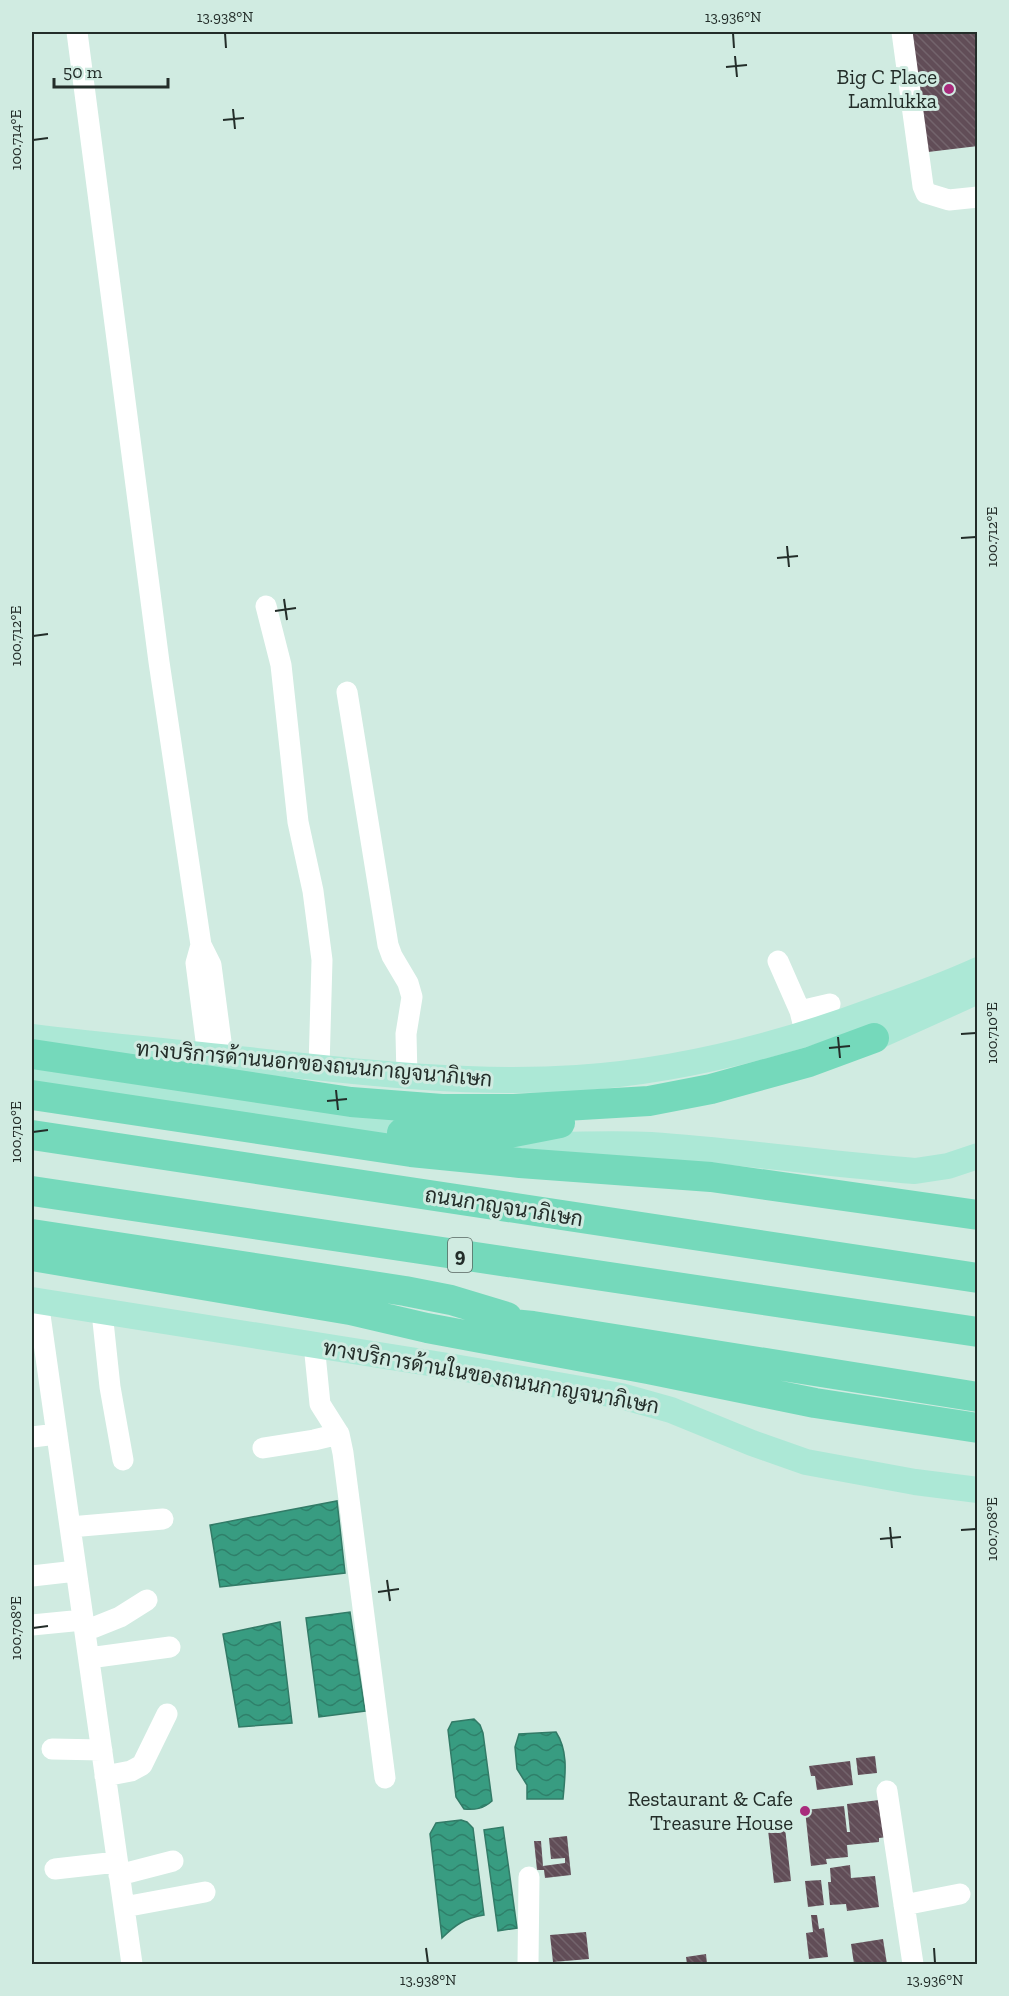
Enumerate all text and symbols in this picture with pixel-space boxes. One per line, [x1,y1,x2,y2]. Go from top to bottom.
text: 13.938°N [197,8,253,26]
text: 13.936°N [705,8,761,26]
scale bar [54,51,168,89]
text: 50 m [63,61,103,83]
place label: Big C Place Lamlukka [836,64,937,113]
marker: Big C Place Lamlukka [942,82,956,96]
text: 100.714°E [7,110,25,170]
text: 100.712°E [983,507,1001,567]
text: 100.712°E [7,606,25,666]
text: 100.710°E [983,1002,1001,1064]
street label: ทางบริการด้านนอกของถนนกาญจนาภิเษก [135,1035,493,1092]
text: 100.710°E [7,1101,25,1163]
street label: ถนนกาญจนาภิเษก [423,1182,585,1231]
road number: 9 [448,1238,472,1272]
street label: ทางบริการด้านในของถนนกาญจนาภิเษก [321,1335,661,1418]
text: 100.708°E [983,1497,1001,1561]
text: 100.708°E [7,1596,25,1660]
place label: Restaurant & Cafe Treasure House [628,1786,793,1835]
marker: Restaurant & Cafe Treasure House [798,1804,812,1818]
text: 13.938°N [400,1971,456,1989]
text: 13.936°N [907,1971,963,1989]

